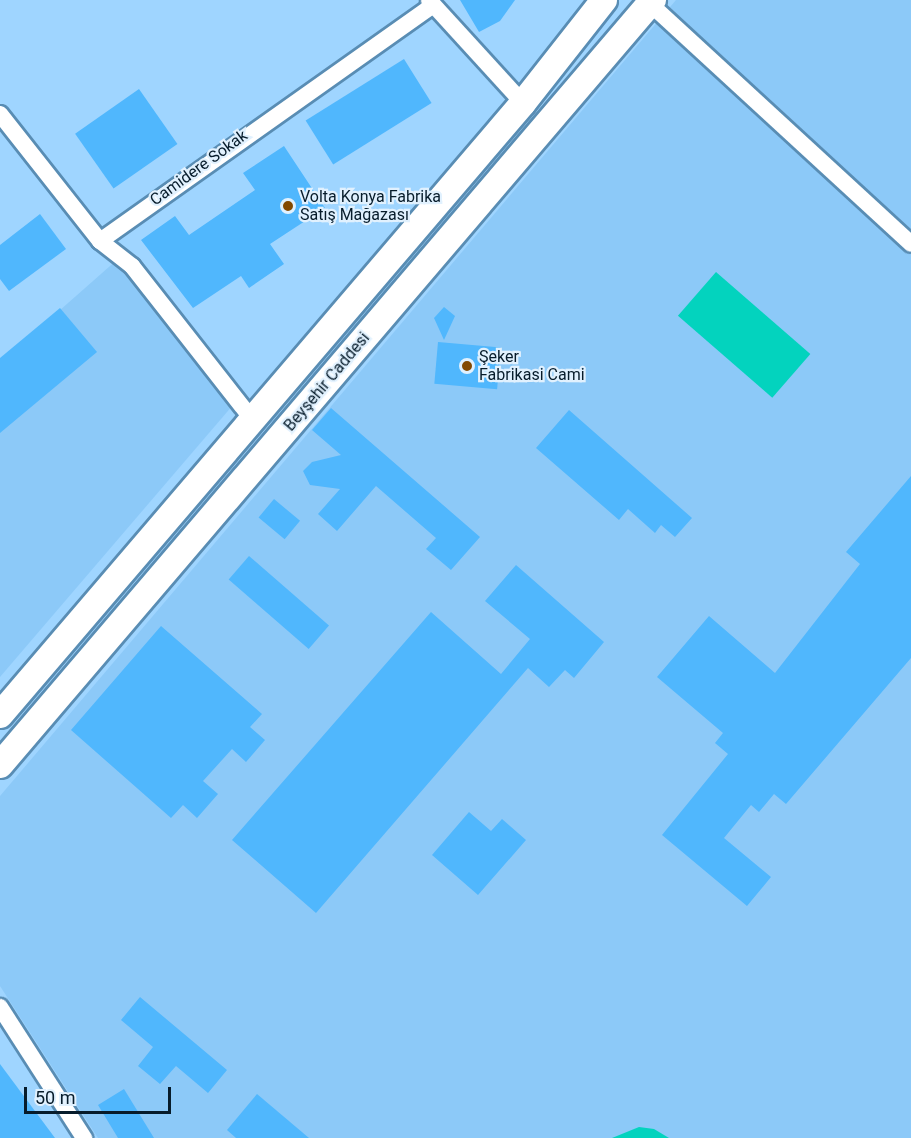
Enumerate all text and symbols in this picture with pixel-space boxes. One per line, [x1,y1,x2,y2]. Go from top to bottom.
street label: Camidere Sokak [147,126,251,210]
place label: Volta Konya Fabrika Satış Mağazası [300,187,441,225]
marker: Volta Konya Fabrika Satış Mağazası [281,199,295,213]
street label: Beyşehir Caddesi [280,329,374,435]
place label: Şeker Fabrikasi Cami [479,347,585,385]
marker: Şeker Fabrikasi Cami [460,359,474,373]
scale bar [27,1075,174,1113]
text: 50 m [35,1087,75,1108]

